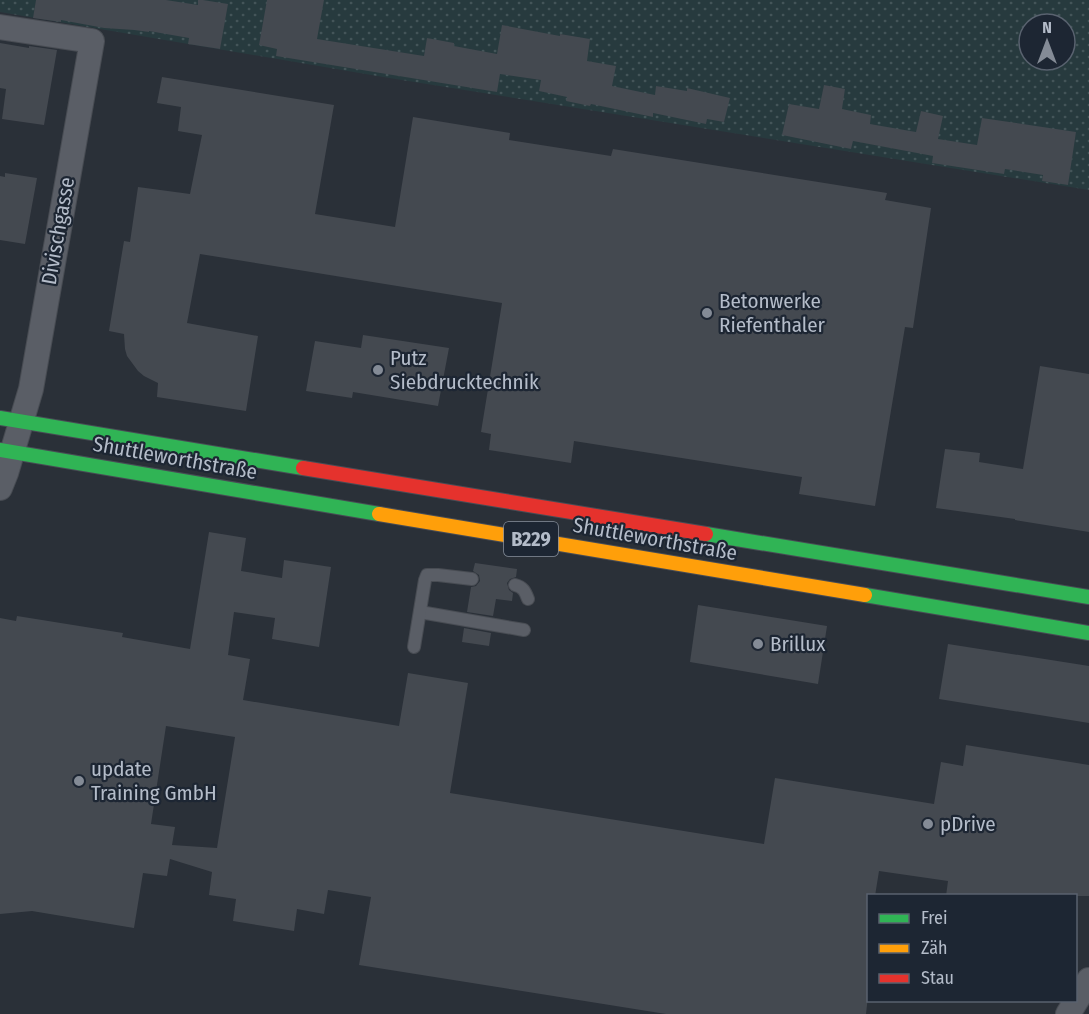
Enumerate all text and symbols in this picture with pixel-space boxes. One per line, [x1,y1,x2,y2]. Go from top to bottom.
north arrow [1017,12,1077,72]
text: N [1042,18,1052,37]
street label: Divischgasse [36,175,80,287]
place label: Betonwerke Riefenthaler [719,288,826,338]
marker: Betonwerke Riefenthaler [700,306,714,320]
place label: Putz Siebdrucktechnik [390,345,539,395]
marker: Putz Siebdrucktechnik [371,363,385,377]
street label: Shuttleworthstraße [91,431,259,485]
street label: Shuttleworthstraße [571,512,739,566]
road number: B229 [504,522,558,556]
place label: Brillux [770,631,826,657]
marker: Brillux [751,637,765,651]
place label: update Training GmbH [91,756,217,806]
marker: update Training GmbH [72,774,86,788]
place label: pDrive [940,811,996,837]
marker: pDrive [921,817,935,831]
legend [867,894,1077,1002]
text: Frei [921,907,947,929]
text: Zäh [921,937,948,959]
text: Stau [921,967,954,989]

